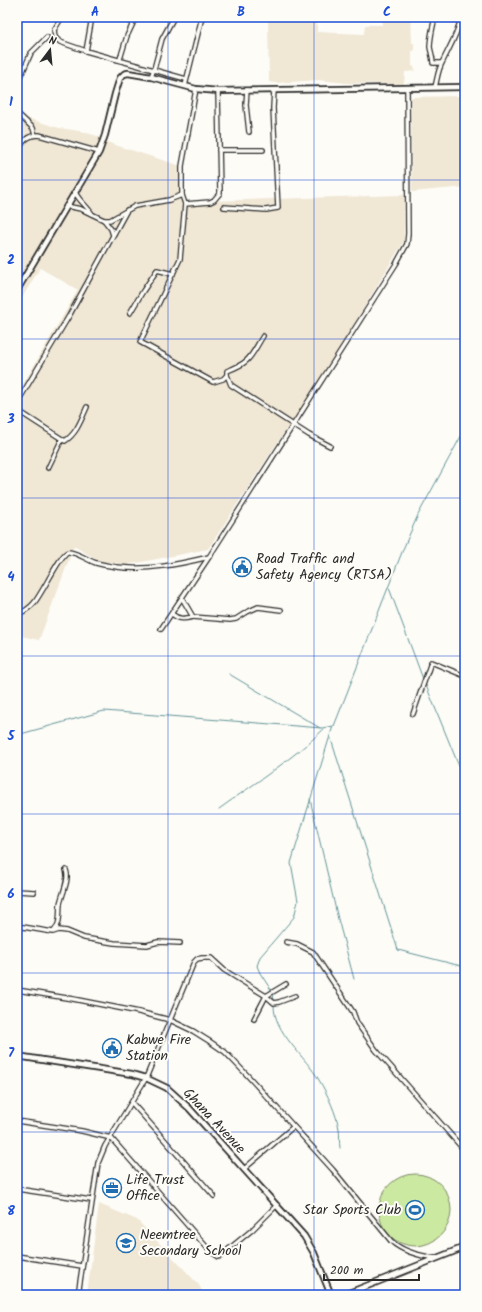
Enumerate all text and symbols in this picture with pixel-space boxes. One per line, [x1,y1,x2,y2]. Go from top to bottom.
text: A [91,2,99,23]
text: B [237,2,245,23]
text: C [383,2,391,23]
north arrow [30,30,70,70]
text: N [47,32,58,51]
text: 1 [9,92,13,113]
text: 2 [7,250,15,271]
text: 3 [6,409,15,430]
place label: Road Traffic and Safety Agency (RTSA) [256,548,392,586]
public building icon: Road Traffic and Safety Agency (RTSA) [231,556,253,578]
text: 4 [7,567,15,588]
text: 5 [7,726,16,747]
text: 6 [7,884,15,905]
place label: Kabwe Fire Station [126,1029,192,1067]
public building icon: Kabwe Fire Station [101,1037,123,1059]
text: 7 [8,1043,15,1064]
street label: Ghana Avenue [177,1083,251,1160]
place label: Life Trust Office [126,1169,185,1207]
office icon: Life Trust Office [101,1177,123,1199]
place label: Star Sports Club [303,1199,402,1221]
sports icon: Star Sports Club [404,1199,426,1221]
text: 8 [7,1201,15,1222]
place label: Neemtree Secondary School [140,1224,242,1262]
school or university icon: Neemtree Secondary School [115,1232,137,1254]
scale bar [324,1256,419,1282]
text: 200 m [330,1261,364,1280]

